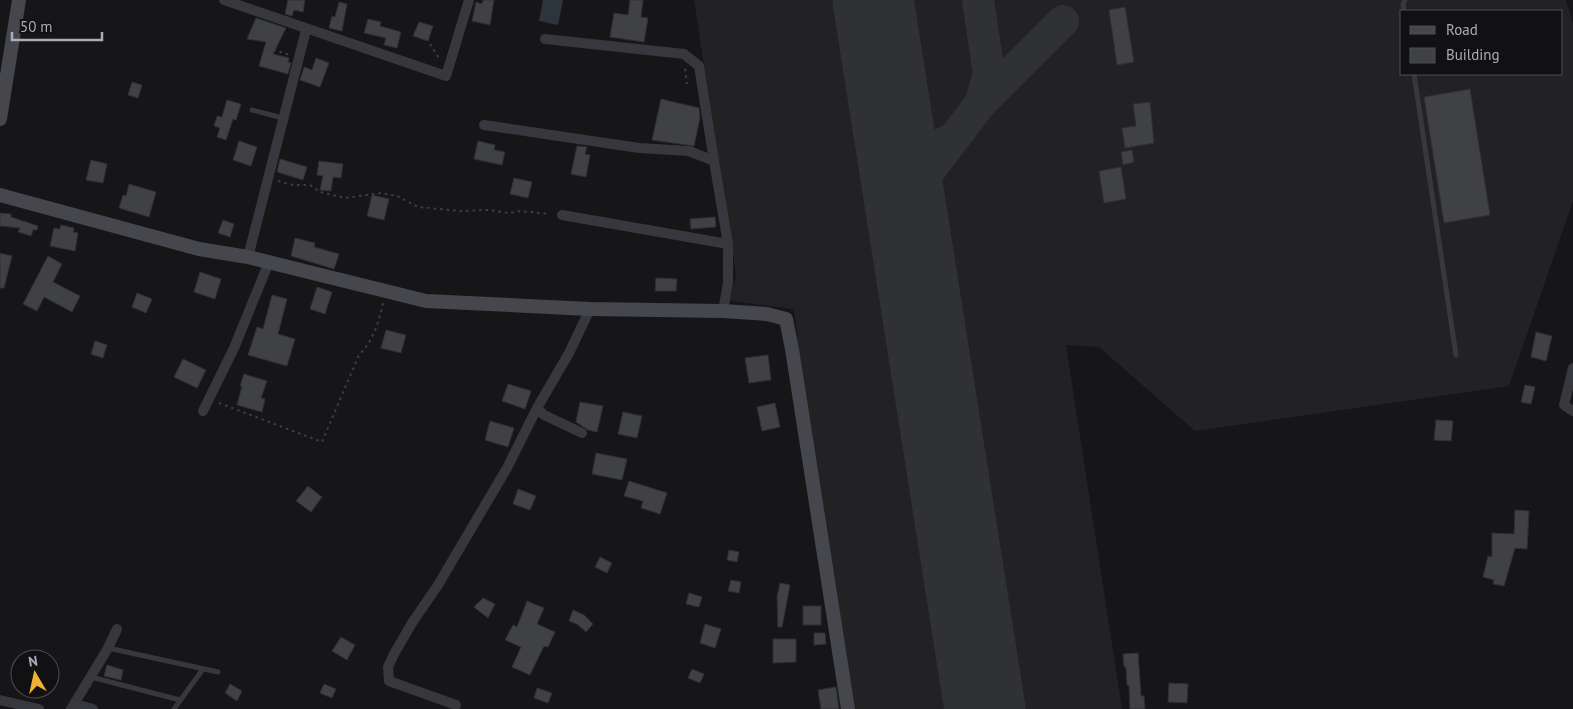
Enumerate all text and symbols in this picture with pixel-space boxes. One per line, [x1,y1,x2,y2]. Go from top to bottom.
scale bar [12,10,102,42]
legend [1400,10,1563,75]
text: 50 m [20,17,53,36]
text: Road [1446,20,1478,39]
text: Building [1446,45,1500,64]
north arrow [10,649,60,699]
text: N [27,652,39,671]

